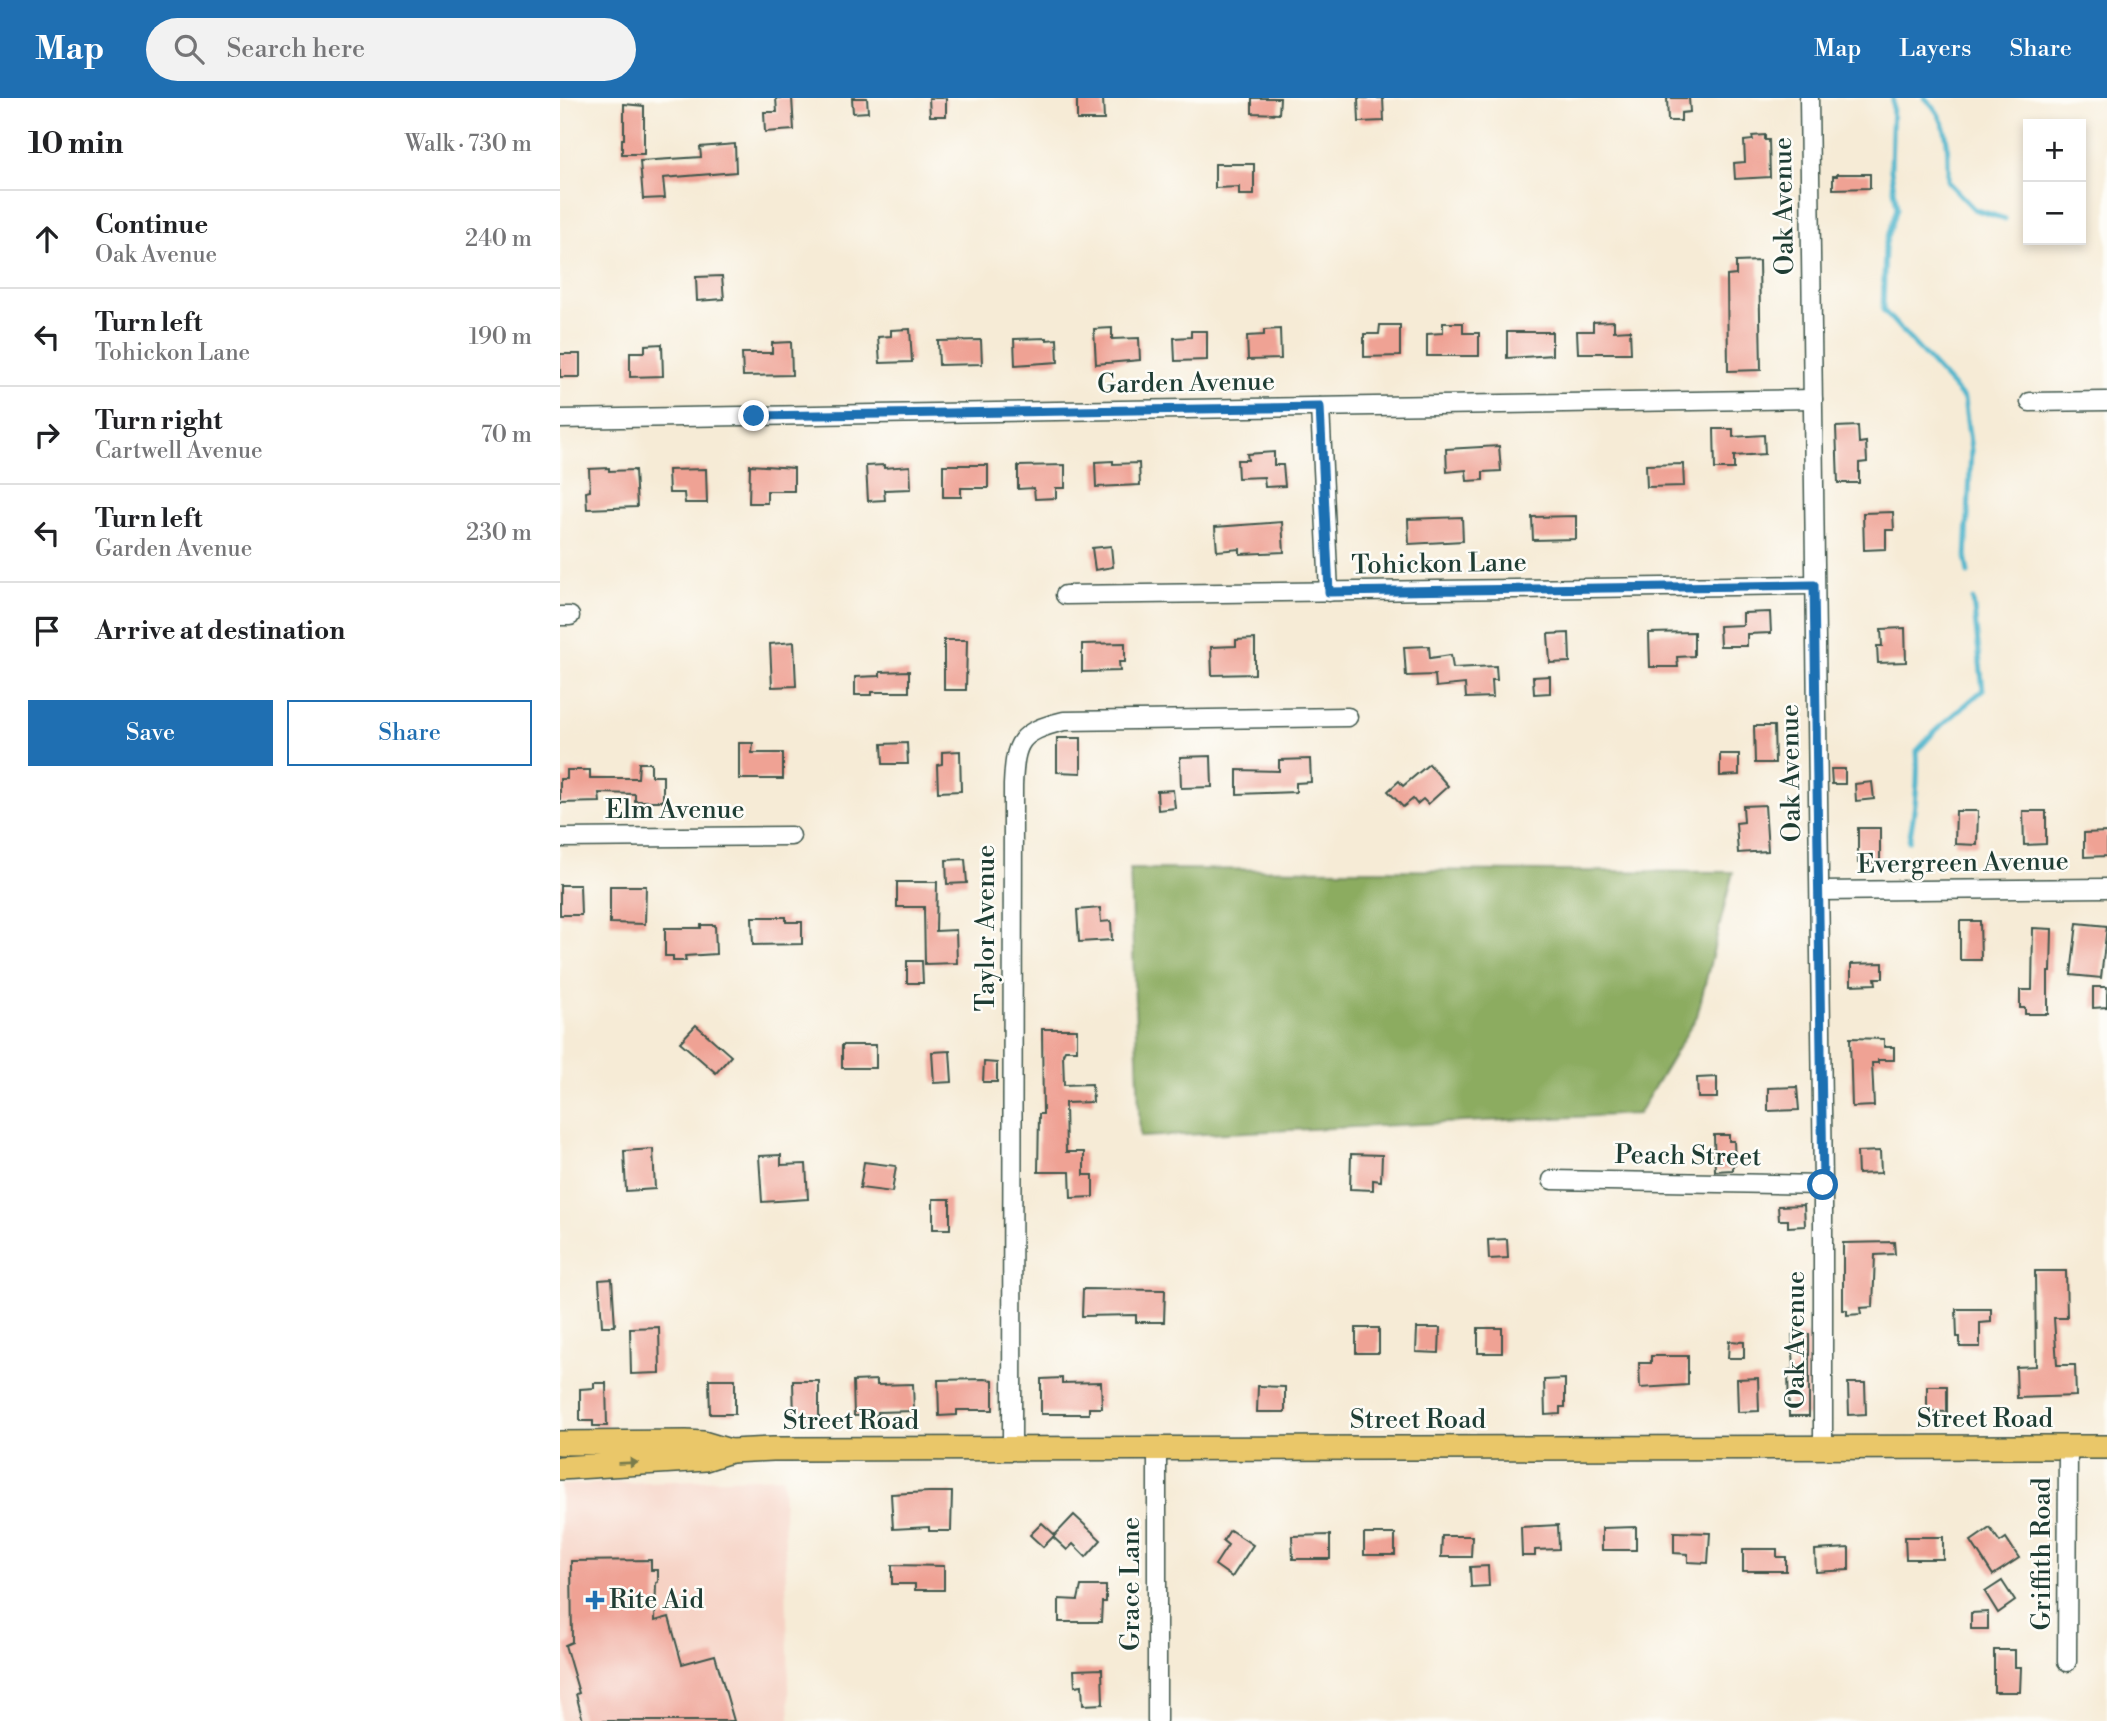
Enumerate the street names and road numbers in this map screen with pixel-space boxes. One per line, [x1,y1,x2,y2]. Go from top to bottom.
street label: Oak Avenue [1767,137,1801,275]
street label: Garden Avenue [1097,365,1275,401]
street label: Tohickon Lane [1351,546,1527,582]
street label: Oak Avenue [1774,704,1808,842]
street label: Elm Avenue [605,794,745,826]
street label: Taylor Avenue [970,845,1002,1011]
street label: Evergreen Avenue [1857,845,2069,881]
street label: Peach Street [1614,1139,1762,1173]
street label: Oak Avenue [1780,1271,1812,1409]
street label: Street Road [1917,1403,2053,1435]
street label: Street Road [1350,1404,1486,1436]
street label: Street Road [783,1405,919,1437]
street label: Griffith Road [2026,1477,2058,1631]
street label: Grace Lane [1115,1517,1147,1651]

